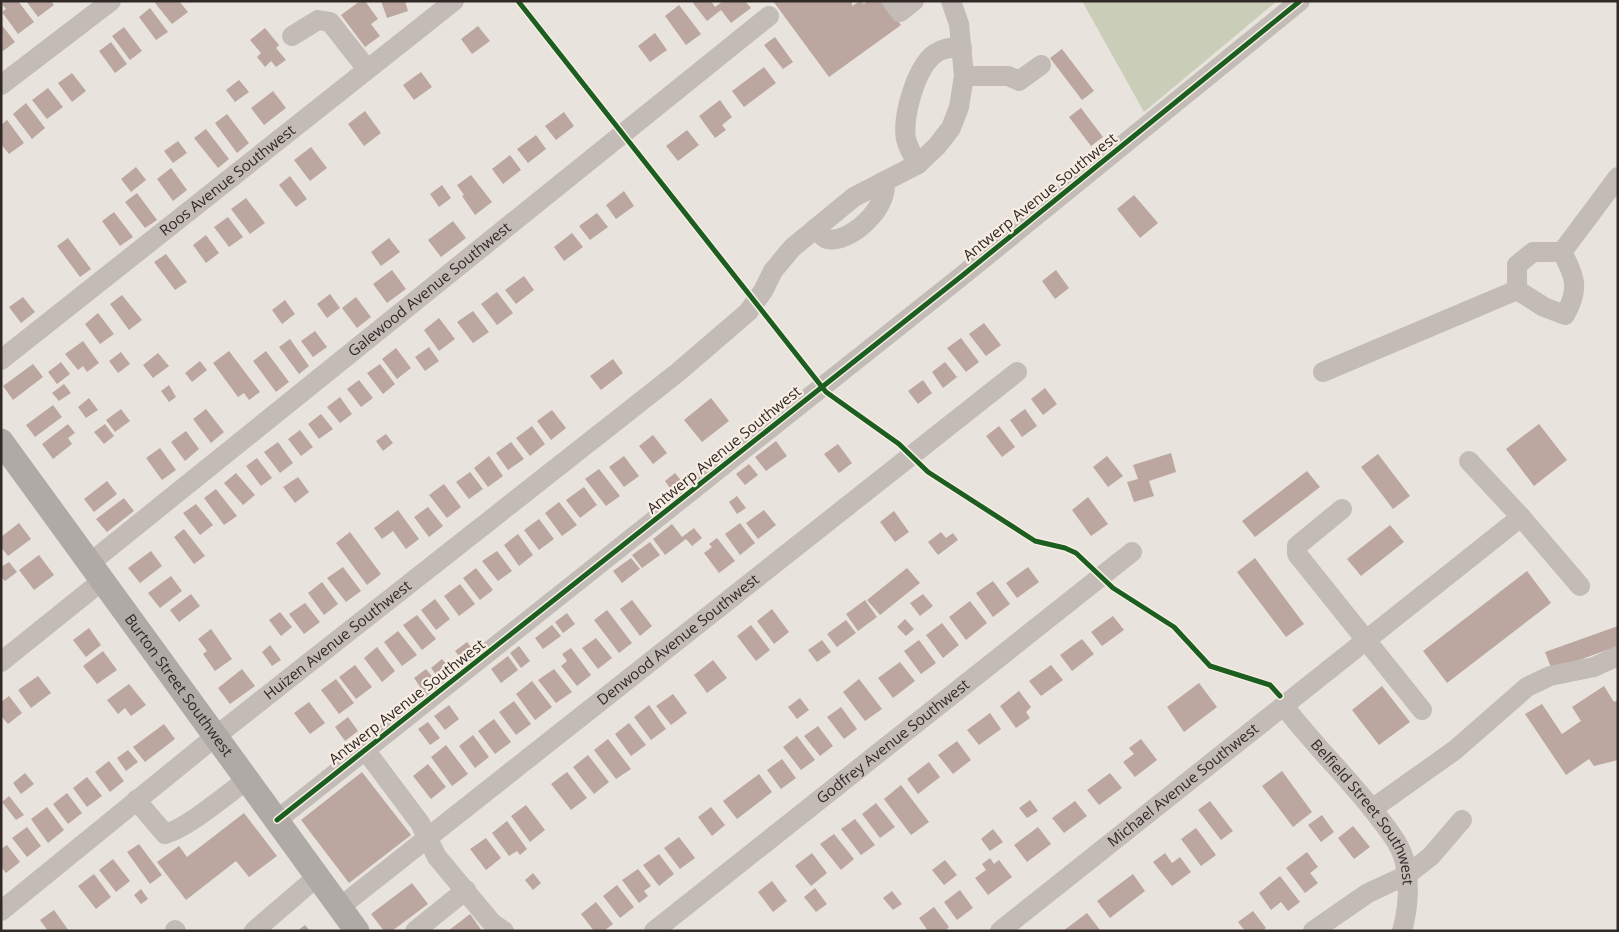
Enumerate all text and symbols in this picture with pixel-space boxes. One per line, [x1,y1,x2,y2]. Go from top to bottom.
street label: Roos Avenue Southwest [155,120,299,240]
street label: Antwerp Avenue Southwest [958,128,1121,265]
street label: Galewood Avenue Southwest [343,217,515,360]
street label: Antwerp Avenue Southwest [642,381,805,518]
street label: Denwood Avenue Southwest [592,569,763,709]
street label: Huizen Avenue Southwest [259,575,415,704]
street label: Burton Street Southwest [121,609,238,760]
street label: Antwerp Avenue Southwest [324,634,489,768]
street label: Godfrey Avenue Southwest [812,674,973,808]
street label: Michael Avenue Southwest [1103,718,1262,851]
street label: Belfield Street Southwest [1307,734,1419,886]

